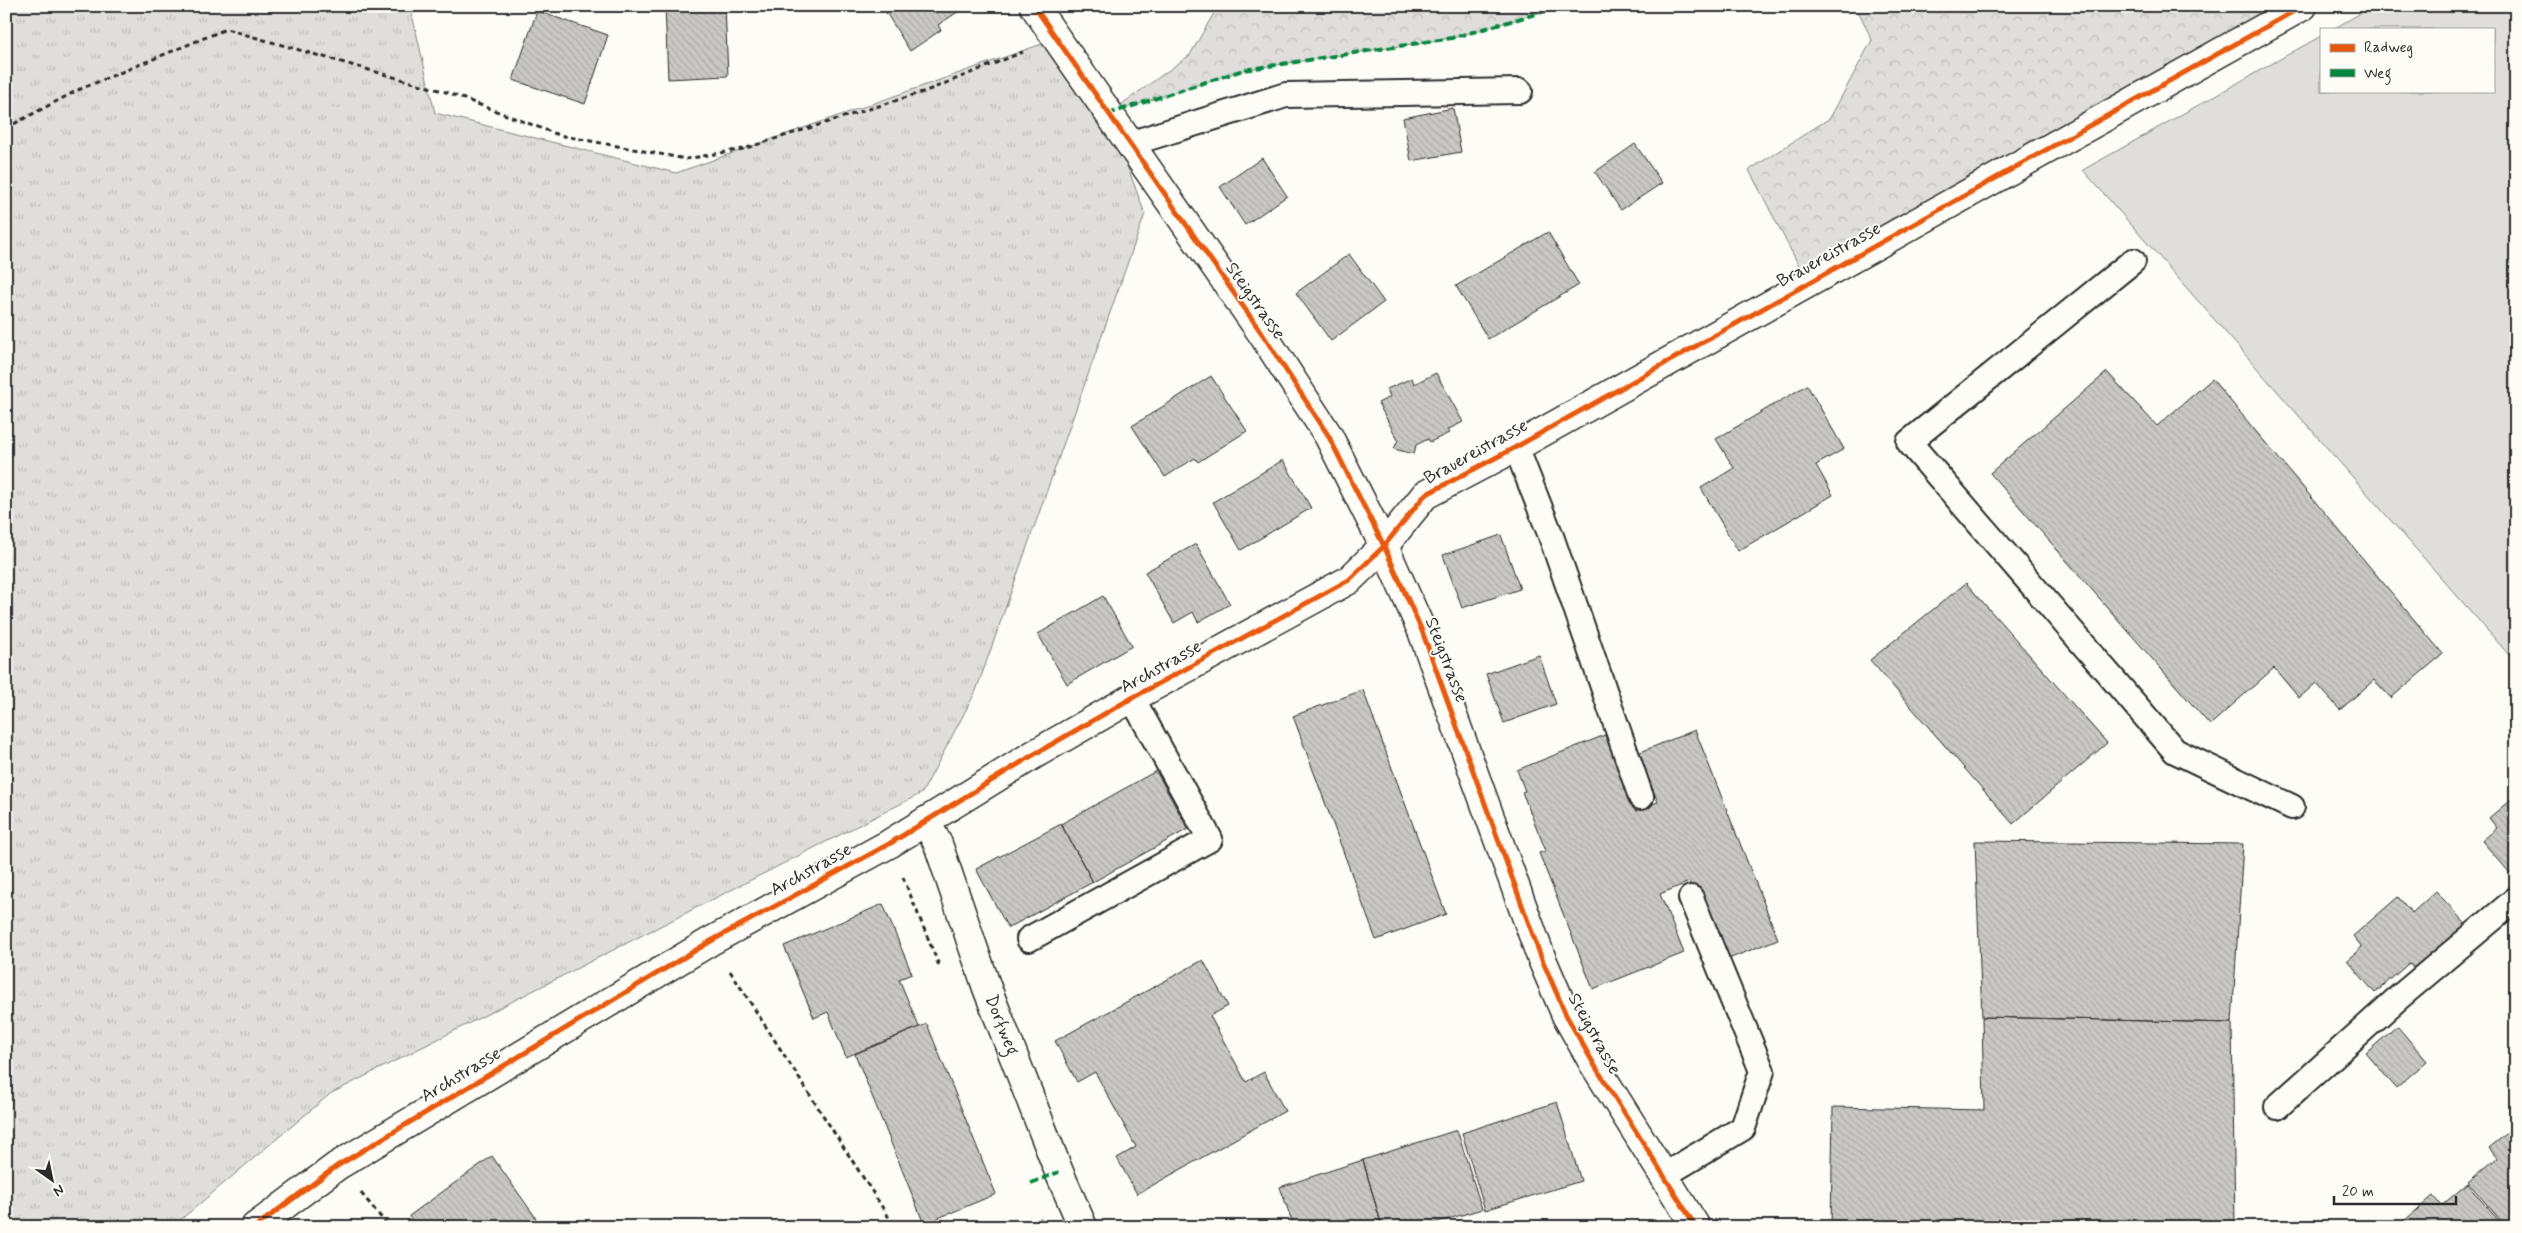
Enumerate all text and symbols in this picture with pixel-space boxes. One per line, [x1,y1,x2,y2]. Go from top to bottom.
legend [2320,28,2494,92]
text: Radweg [2364,38,2413,58]
text: Weg [2364,64,2391,85]
street label: Brauereistrasse [1773,217,1885,293]
street label: Steigstrasse [1220,257,1290,345]
street label: Brauereistrasse [1420,414,1532,490]
street label: Steigstrasse [1419,614,1473,706]
street label: Archstrasse [1116,635,1206,699]
street label: Archstrasse [766,838,856,902]
street label: Steigstrasse [1562,989,1626,1079]
street label: Dorfweg [979,991,1024,1060]
street label: Archstrasse [416,1042,506,1108]
north arrow [28,1156,78,1206]
scale bar [2334,1173,2457,1205]
text: N [50,1180,67,1200]
text: 20 m [2342,1182,2374,1202]

